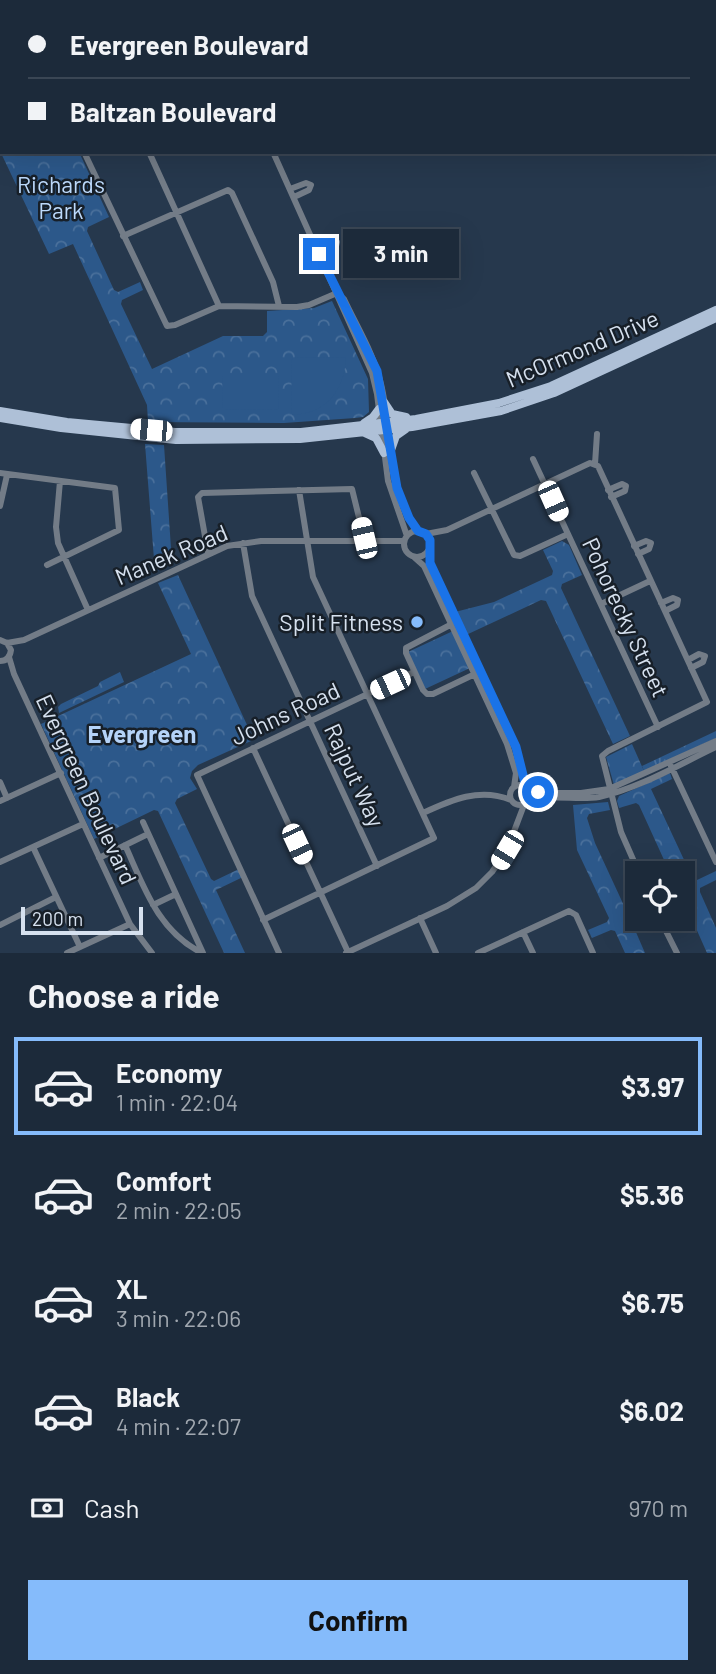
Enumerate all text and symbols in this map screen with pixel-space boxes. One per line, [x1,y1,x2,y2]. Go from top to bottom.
text: Evergreen Boulevard [70,29,309,60]
text: Baltzan Boulevard [70,96,277,127]
park label: Richards Park [17,170,105,224]
callout: 3 min [344,230,459,278]
route end [303,238,335,270]
text: 3 min [374,239,428,267]
street label: McOrmond Drive [501,303,663,393]
car [130,418,173,442]
car [535,478,572,524]
car [350,515,379,561]
street label: Manek Road [110,518,232,590]
street label: Pohorecky Street [577,533,675,701]
place label: Split Fitness [279,608,403,636]
marker: Split Fitness [409,614,425,630]
car [367,666,414,702]
street label: Johns Road [226,676,344,750]
street label: Evergreen Boulevard [31,689,143,889]
district label: Evergreen [87,719,197,748]
street label: Rajput Way [319,719,391,831]
route start [522,776,554,808]
car [279,821,316,867]
car [488,827,527,873]
map controls [625,861,695,931]
button: locate [625,861,695,931]
scale bar [21,904,144,936]
text: 200 m [32,907,83,930]
text: Choose a ride [28,976,220,1014]
icon: car [32,1055,95,1118]
text: Economy [116,1057,222,1088]
text: $3.97 [621,1071,684,1102]
text: 1 min · 22:04 [116,1088,238,1116]
icon: car [32,1163,95,1226]
text: Comfort [116,1165,212,1196]
text: $5.36 [620,1179,684,1210]
text: 2 min · 22:05 [116,1196,242,1224]
icon: car [32,1271,95,1334]
text: XL [116,1273,147,1304]
text: $6.75 [621,1287,684,1318]
text: 3 min · 22:06 [116,1304,241,1332]
icon: car [32,1379,95,1442]
text: Black [116,1381,180,1412]
text: $6.02 [619,1395,684,1426]
text: 4 min · 22:07 [116,1412,241,1440]
icon: cash [28,1489,66,1527]
text: Cash [84,1492,139,1523]
text: 970 m [629,1494,688,1522]
button: Confirm [28,1580,688,1660]

